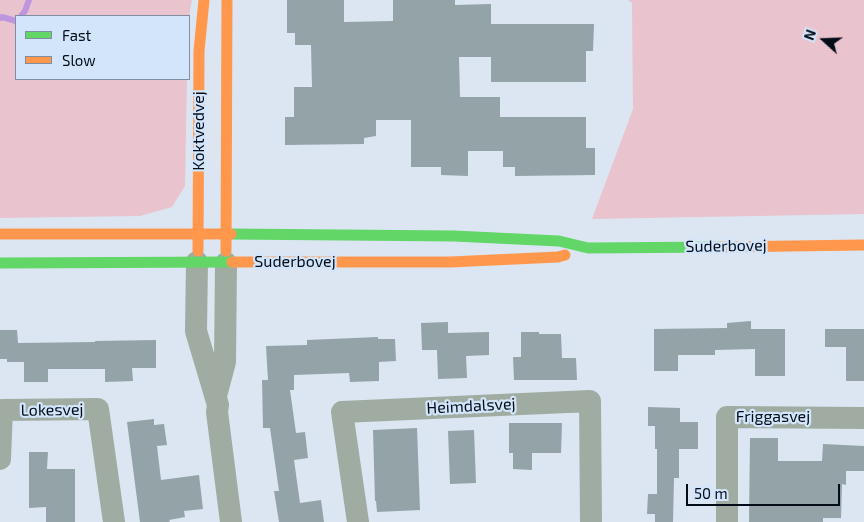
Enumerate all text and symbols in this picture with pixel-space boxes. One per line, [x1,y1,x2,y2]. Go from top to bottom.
legend [15,15,190,80]
north arrow [799,15,849,65]
text: Fast [62,26,91,44]
text: N [800,27,819,42]
text: Slow [62,51,96,69]
street label: Koktvedvej [189,91,209,171]
street label: Suderbovej [685,236,767,256]
street label: Suderbovej [254,252,336,272]
street label: Heimdalsvej [426,394,516,418]
street label: Lokesvej [20,400,84,420]
street label: Friggasvej [736,407,810,427]
scale bar [689,474,843,506]
text: 50 m [694,484,728,502]

